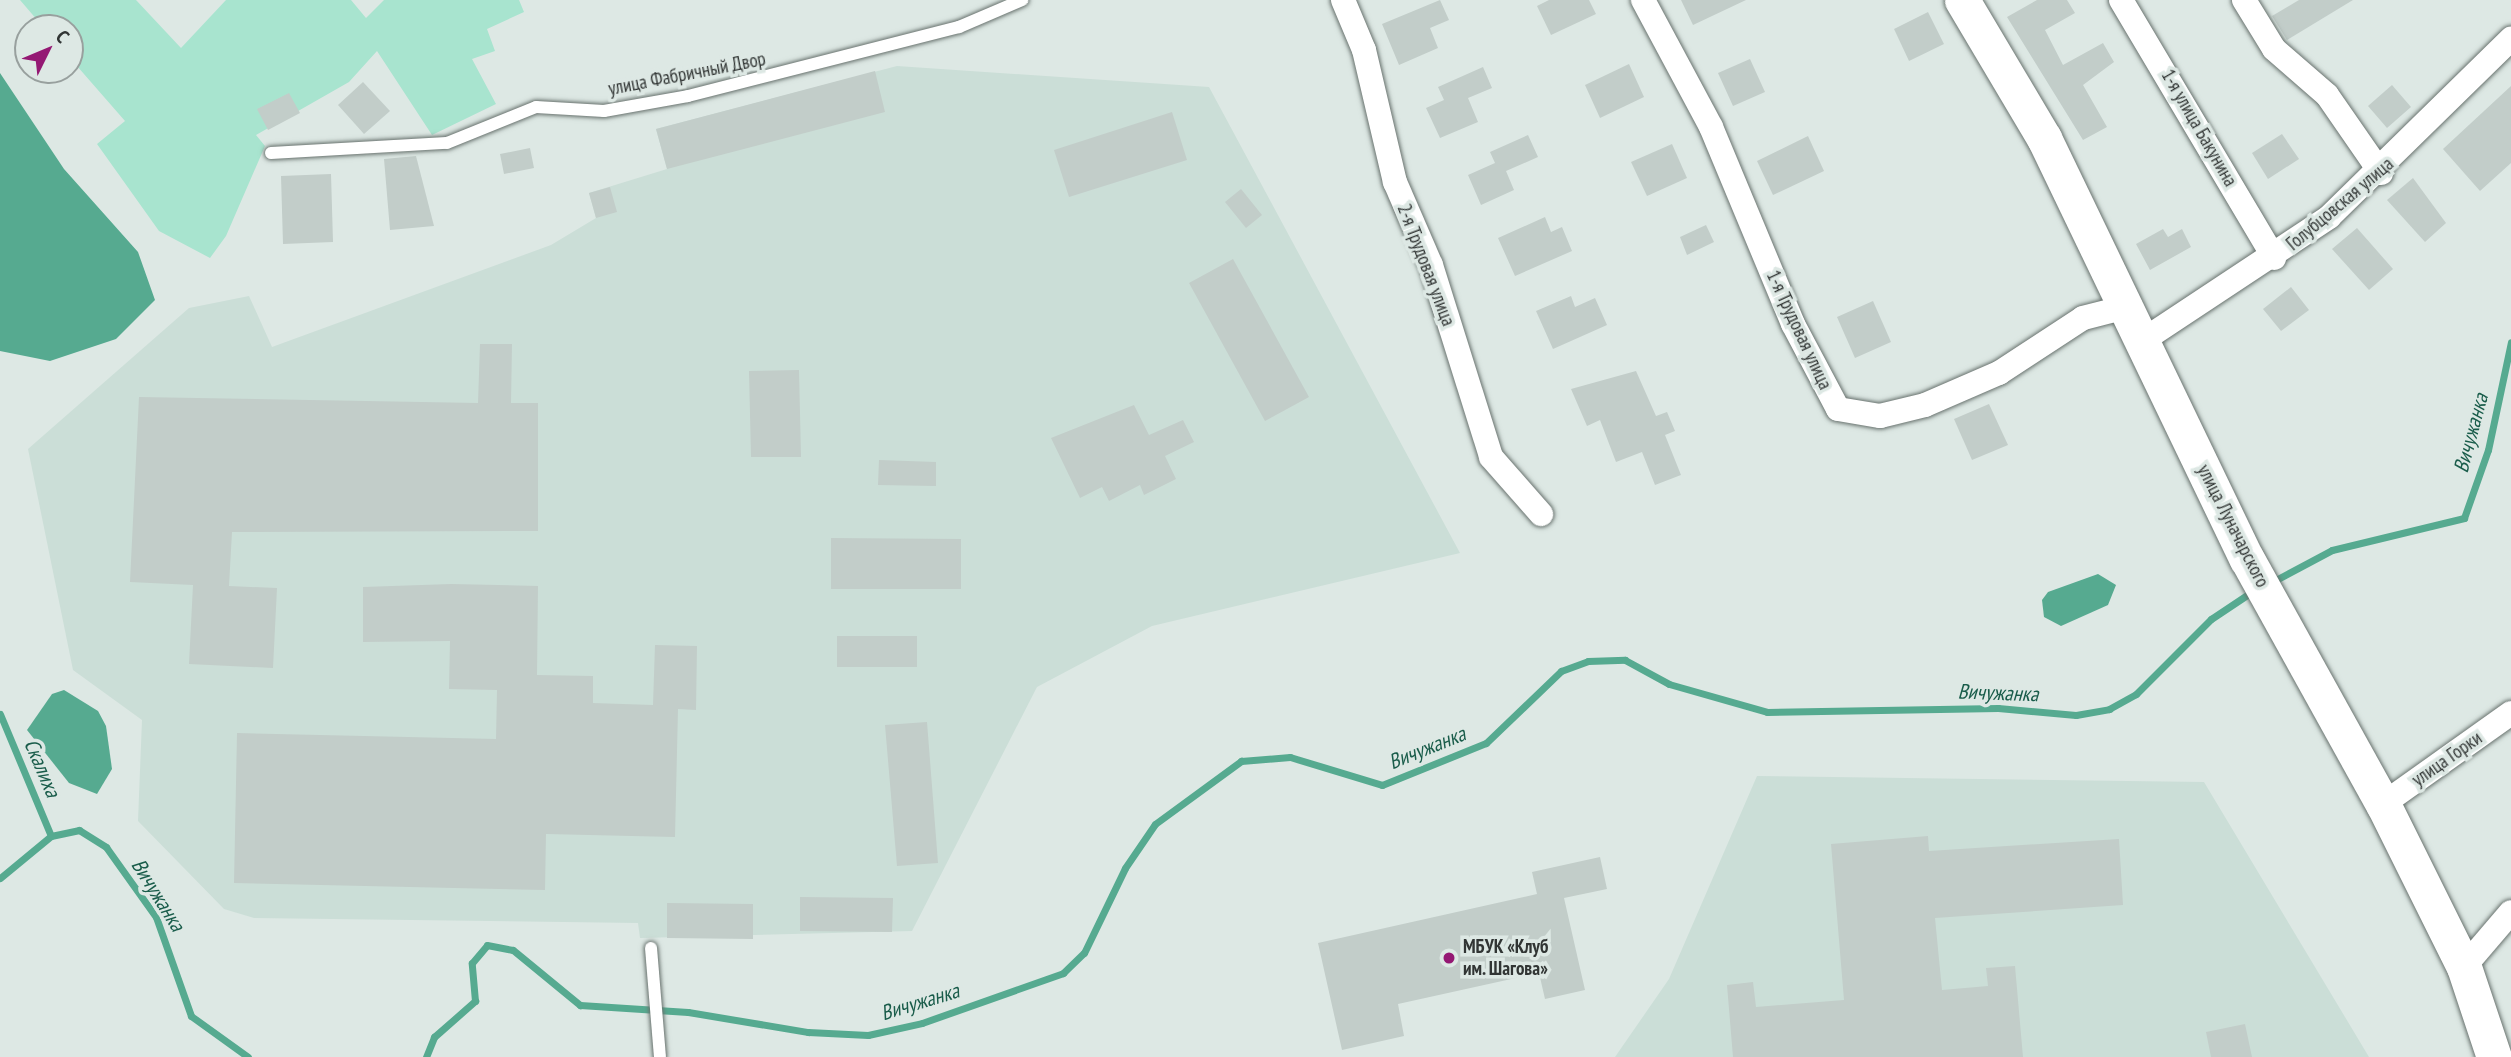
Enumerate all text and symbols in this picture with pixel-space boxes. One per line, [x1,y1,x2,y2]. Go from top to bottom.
north arrow [14,14,84,84]
text: С [51,25,75,47]
street label: улица Фабричный Двор [606,48,768,100]
street label: 1-я улица Бакунина [2156,65,2242,191]
street label: Голубцовская улица [2282,153,2398,255]
street label: 2-я Трудовая улица [1392,201,1460,329]
street label: 1-я Трудовая улица [1761,267,1837,393]
water label: Вичужанка [2448,391,2494,475]
street label: улица Луначарского [2192,461,2274,591]
water label: Вичужанка [1957,679,2039,707]
water label: Вичужанка [1385,721,1469,775]
street label: улица Горки [2408,727,2486,791]
water label: Скалиха [18,735,66,801]
water label: Вичужанка [126,854,190,936]
place label: МБУК «Клуб им. Шагова» [1463,936,1549,980]
marker: МБУК «Клуб им. Шагова» [1441,950,1457,966]
water label: Вичужанка [878,978,962,1026]

